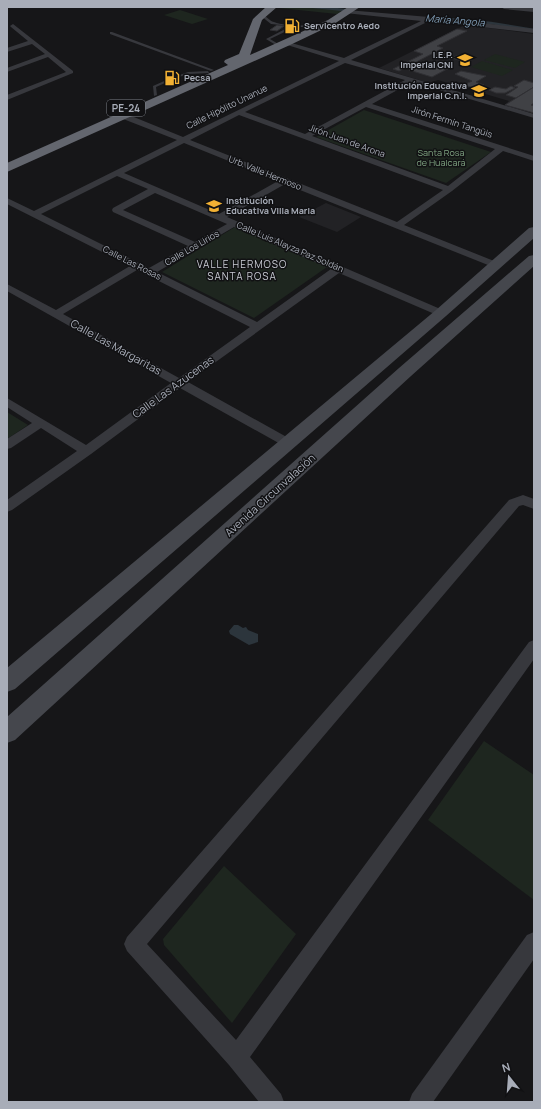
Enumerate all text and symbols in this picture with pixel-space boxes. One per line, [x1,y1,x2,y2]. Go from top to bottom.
water label: María Angola [425,10,486,30]
fuel station icon: Servicentro Aedo [283,17,301,35]
place label: Servicentro Aedo [304,19,380,32]
place label: I.E.P. Imperial CNI [400,48,453,71]
school or university icon: I.E.P. Imperial CNI [456,51,474,69]
fuel station icon: Pecsa [163,69,181,87]
place label: Pecsa [184,71,210,84]
place label: Institución Educativa Imperial C.n.i. [374,79,467,102]
street label: Calle Hipólito Unanue [184,81,270,132]
school or university icon: Institución Educativa Imperial C.n.i. [470,82,488,100]
road number: PE-24 [107,100,145,116]
street label: Jirón Fermín Tangüis [410,102,494,141]
street label: Jirón Juan de Arona [307,121,387,160]
park label: Santa Rosa de Hualcará [416,146,466,169]
street label: Urb. Valle Hermoso [227,152,304,193]
place label: Institución Educativa Villa Maria [226,194,315,217]
school or university icon: Institución Educativa Villa Maria [205,197,223,215]
street label: Calle Luis Alayza Paz Soldán [235,218,346,275]
street label: Calle Los Lirios [162,227,222,268]
street label: Calle Las Rosas [101,242,164,283]
district label: VALLE HERMOSO SANTA ROSA [197,257,287,283]
street label: Calle Las Margaritas [68,315,165,378]
street label: Calle Las Azucenas [129,352,217,421]
street label: Avenida Circunvalación [221,450,318,539]
north arrow [489,1057,529,1097]
text: N [500,1059,512,1075]

